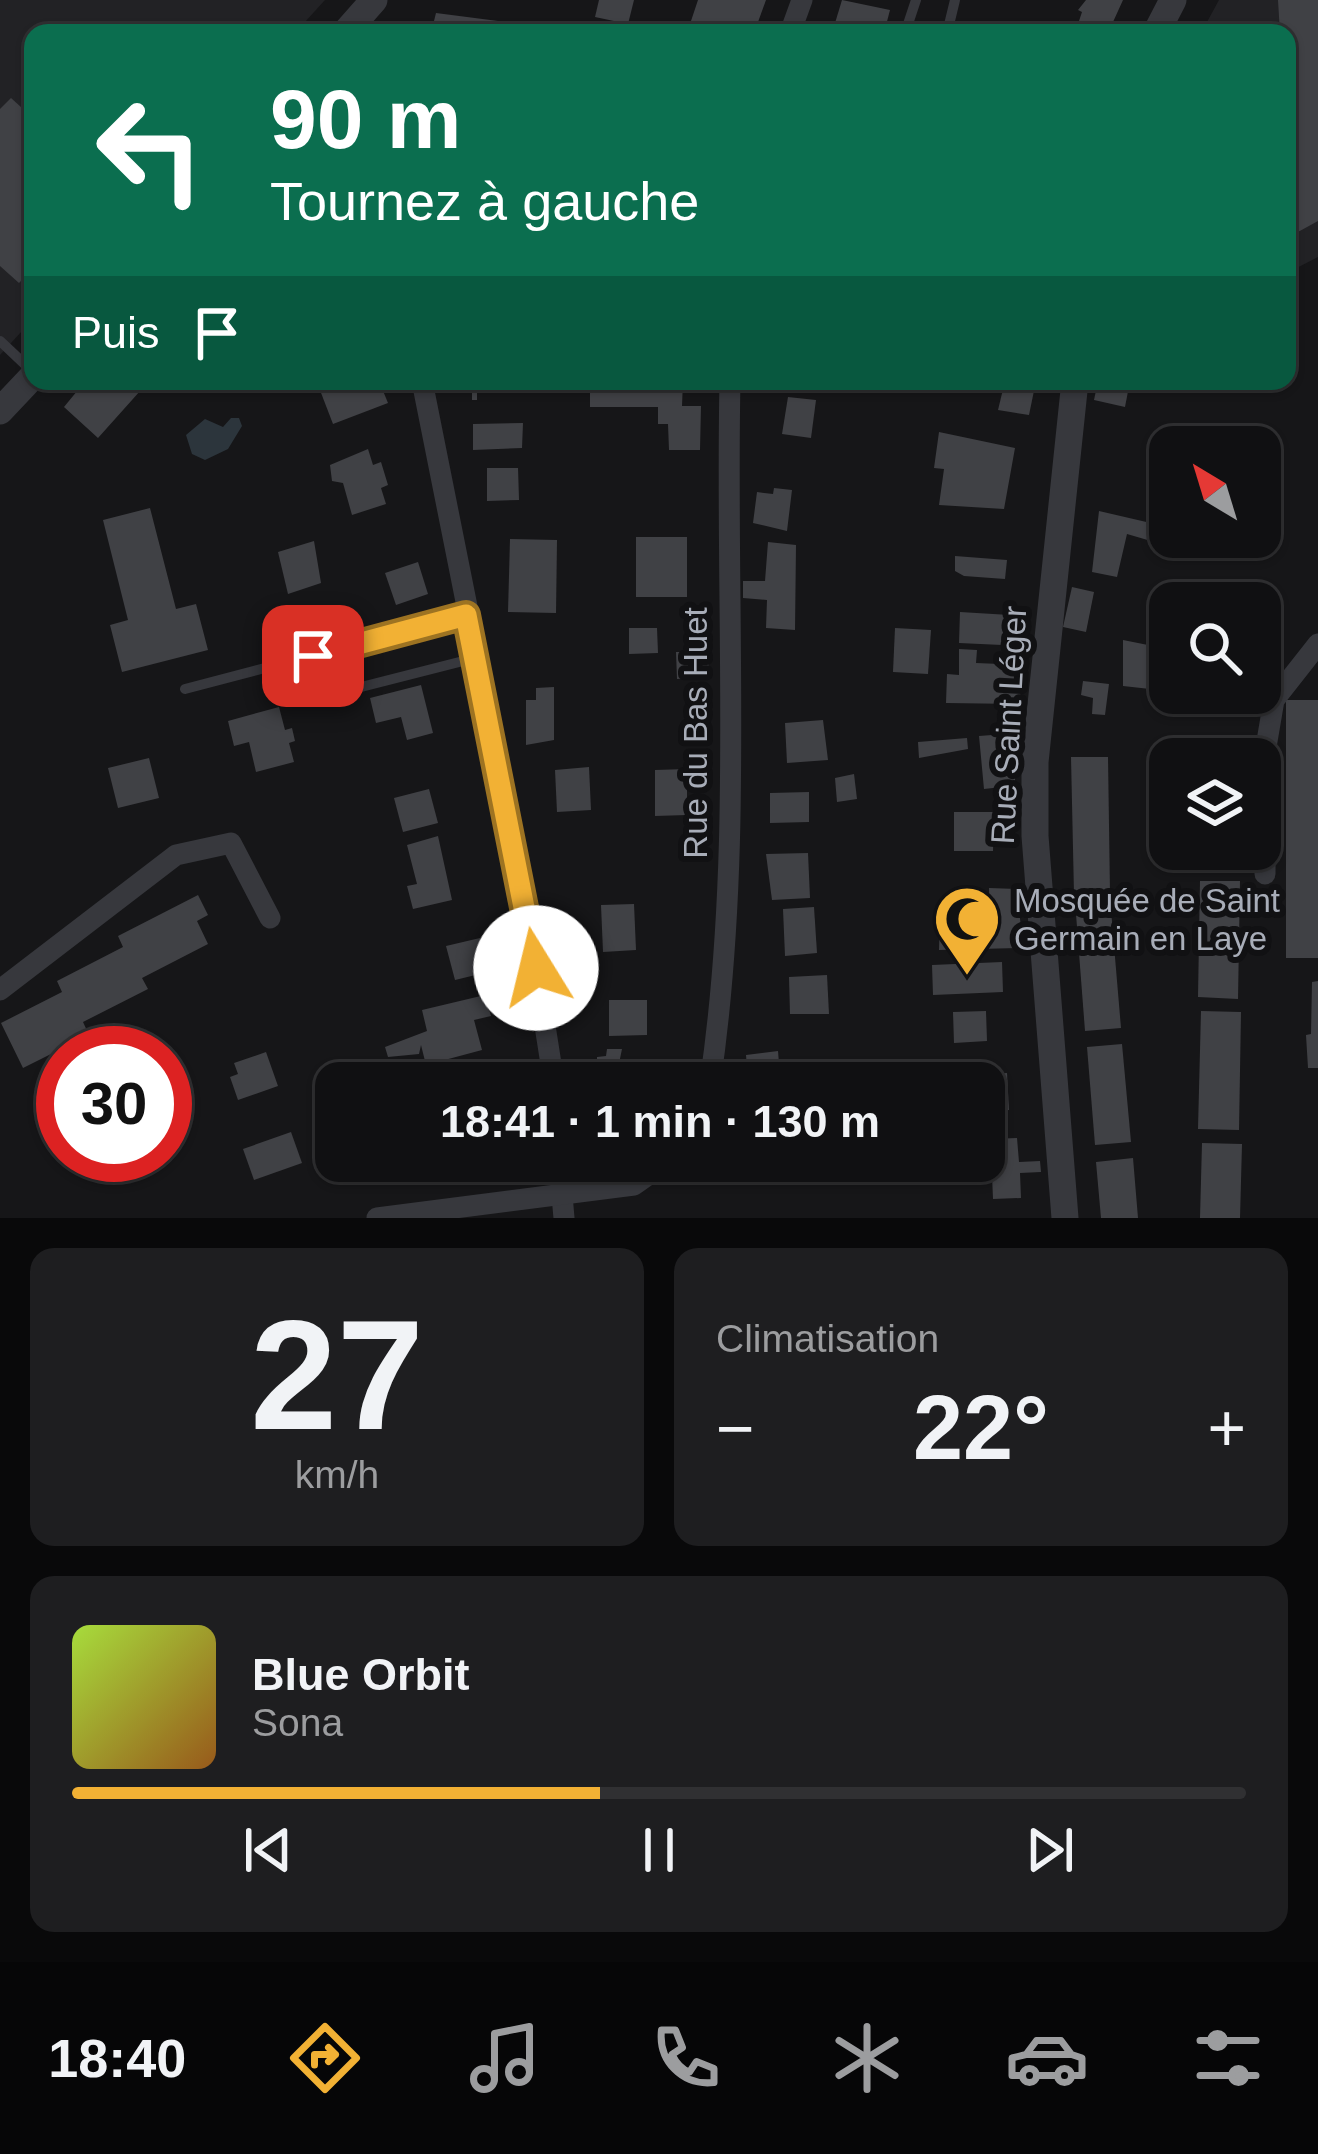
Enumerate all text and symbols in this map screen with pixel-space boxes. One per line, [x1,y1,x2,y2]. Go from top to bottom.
icon: left [72,72,228,228]
text: 90 m [270,72,461,166]
text: Tournez à gauche [270,171,699,231]
icon: arrive [184,300,250,366]
text: Puis [72,307,160,358]
north arrow [1149,426,1281,558]
map controls [1149,426,1281,870]
button: search [1149,582,1281,714]
pin [262,605,364,707]
street label: Rue Saint Léger [984,605,1033,845]
street label: Rue du Bas Huet [677,607,714,859]
icon: arrive [280,623,346,689]
button: layers [1149,738,1281,870]
place label: Mosquée de Saint Germain en Laye [1014,882,1280,957]
mosque icon: Mosquée de Saint Germain en Laye [932,884,1002,978]
position arrow [473,905,599,1031]
speed limit sign: 30 [36,1026,192,1182]
text: 18:41 · 1 min · 130 m [440,1096,880,1147]
text: 27 [250,1288,424,1462]
text: Climatisation [716,1317,939,1360]
text: 22° [913,1378,1049,1478]
text: − [716,1391,755,1465]
text: + [1207,1391,1246,1465]
text: km/h [295,1453,379,1496]
text: Blue Orbit [252,1649,470,1700]
text: Sona [252,1701,343,1744]
icon: previous [235,1817,301,1883]
icon: pause [626,1817,692,1883]
icon: next [1017,1817,1083,1883]
icon: directions [283,2016,367,2100]
icon: music [463,2016,547,2100]
icon: phone [644,2016,728,2100]
icon: climate [825,2016,909,2100]
icon: car [1005,2016,1089,2100]
icon: filters [1186,2016,1270,2100]
text: 18:40 [48,2028,186,2088]

